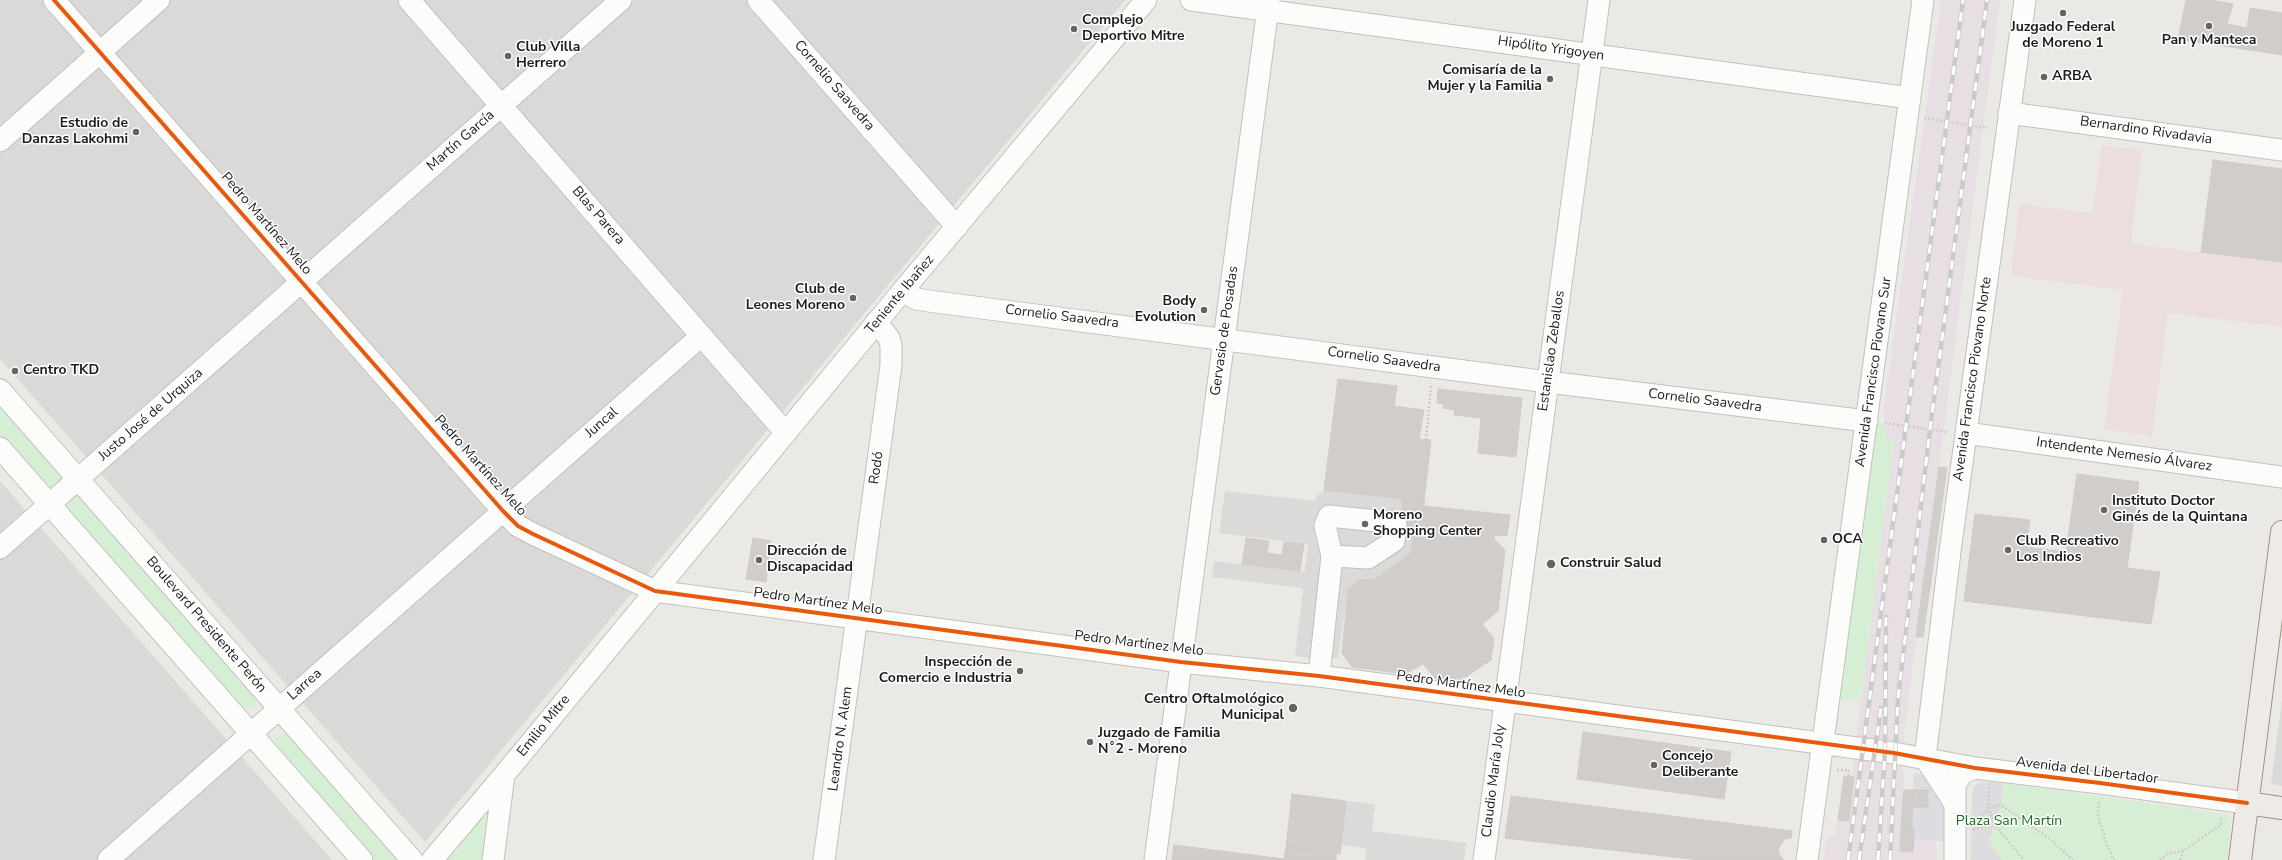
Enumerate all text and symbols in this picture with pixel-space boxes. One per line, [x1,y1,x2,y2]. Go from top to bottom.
marker: Juzgado Federal de Moreno 1 [2058,8,2068,18]
place label: Complejo Deportivo Mitre [1082,13,1185,46]
place label: Juzgado Federal de Moreno 1 [2011,20,2115,52]
marker: Pan y Manteca [2204,21,2214,31]
marker: Complejo Deportivo Mitre [1069,24,1079,34]
street label: Hipólito Yrigoyen [1497,33,1605,65]
place label: Pan y Manteca [2162,33,2256,49]
street label: Cornelio Saavedra [790,37,878,135]
place label: Club Villa Herrero [516,40,580,72]
marker: Club Villa Herrero [503,51,513,61]
place label: Comisaría de la Mujer y la Familia [1427,63,1542,96]
place label: ARBA [2052,69,2092,85]
marker: ARBA [2039,72,2049,82]
marker: Comisaría de la Mujer y la Familia [1545,74,1555,84]
street label: Martín García [424,107,498,175]
street label: Bernardino Rivadavia [2079,113,2213,149]
place label: Estudio de Danzas Lakohmi [22,116,128,148]
marker: Estudio de Danzas Lakohmi [131,127,141,137]
street label: Pedro Martínez Melo [217,169,315,279]
street label: Blas Parera [568,183,628,249]
street label: Teniente Ibañez [862,252,938,338]
street label: Gervasio de Posadas [1208,265,1242,397]
street label: Avenida Francisco Piovano Sur [1852,276,1896,468]
street label: Avenida Francisco Piovano Norte [1950,276,1996,482]
place label: Club de Leones Moreno [746,282,845,314]
street label: Estanislao Zeballos [1535,290,1569,412]
marker: Club de Leones Moreno [848,293,858,303]
place label: Body Evolution [1135,294,1196,326]
street label: Cornelio Saavedra [1004,302,1120,332]
marker: Body Evolution [1199,305,1209,315]
street label: Cornelio Saavedra [1326,344,1442,376]
place label: Centro TKD [23,363,99,379]
street label: Justo José de Urquiza [95,365,207,465]
marker: Centro TKD [10,366,20,376]
street label: Cornelio Saavedra [1647,386,1763,416]
street label: Juncal [582,404,622,442]
street label: Pedro Martínez Melo [430,412,530,520]
street label: Intendente Nemesio Álvarez [2035,434,2213,476]
street label: Rodó [866,451,888,485]
place label: Instituto Doctor Ginés de la Quintana [2112,494,2248,526]
marker: Instituto Doctor Ginés de la Quintana [2099,505,2109,515]
place label: Moreno Shopping Center [1373,508,1482,540]
marker: Moreno Shopping Center [1360,519,1370,529]
place label: OCA [1832,532,1863,548]
place label: Club Recreativo Los Indios [2016,534,2119,566]
marker: OCA [1819,535,1829,545]
place label: Dirección de Discapacidad [767,544,853,576]
marker: Club Recreativo Los Indios [2003,545,2013,555]
street label: Boulevard Presidente Perón [142,553,270,697]
marker: Dirección de Discapacidad [754,555,764,565]
place label: Construir Salud [1560,556,1661,572]
marker: Construir Salud [1545,558,1557,570]
street label: Pedro Martínez Melo [752,585,884,619]
street label: Pedro Martínez Melo [1073,628,1205,660]
place label: Inspección de Comercio e Industria [879,655,1012,688]
street label: Larrea [284,666,326,704]
marker: Inspección de Comercio e Industria [1015,666,1025,676]
street label: Pedro Martínez Melo [1395,668,1527,702]
street label: Leandro N. Alem [825,686,857,792]
street label: Emilio Mitre [514,692,574,760]
place label: Centro Oftalmológico Municipal [1144,692,1284,724]
marker: Centro Oftalmológico Municipal [1287,702,1299,714]
street label: Claudio María Joly [1479,724,1509,838]
place label: Juzgado de Familia N˚2 - Moreno [1098,726,1220,758]
marker: Juzgado de Familia N˚2 - Moreno [1085,737,1095,747]
place label: Concejo Deliberante [1662,749,1738,782]
street label: Avenida del Libertador [2015,754,2159,788]
marker: Concejo Deliberante [1649,760,1659,770]
park label: Plaza San Martín [1956,814,2062,830]

